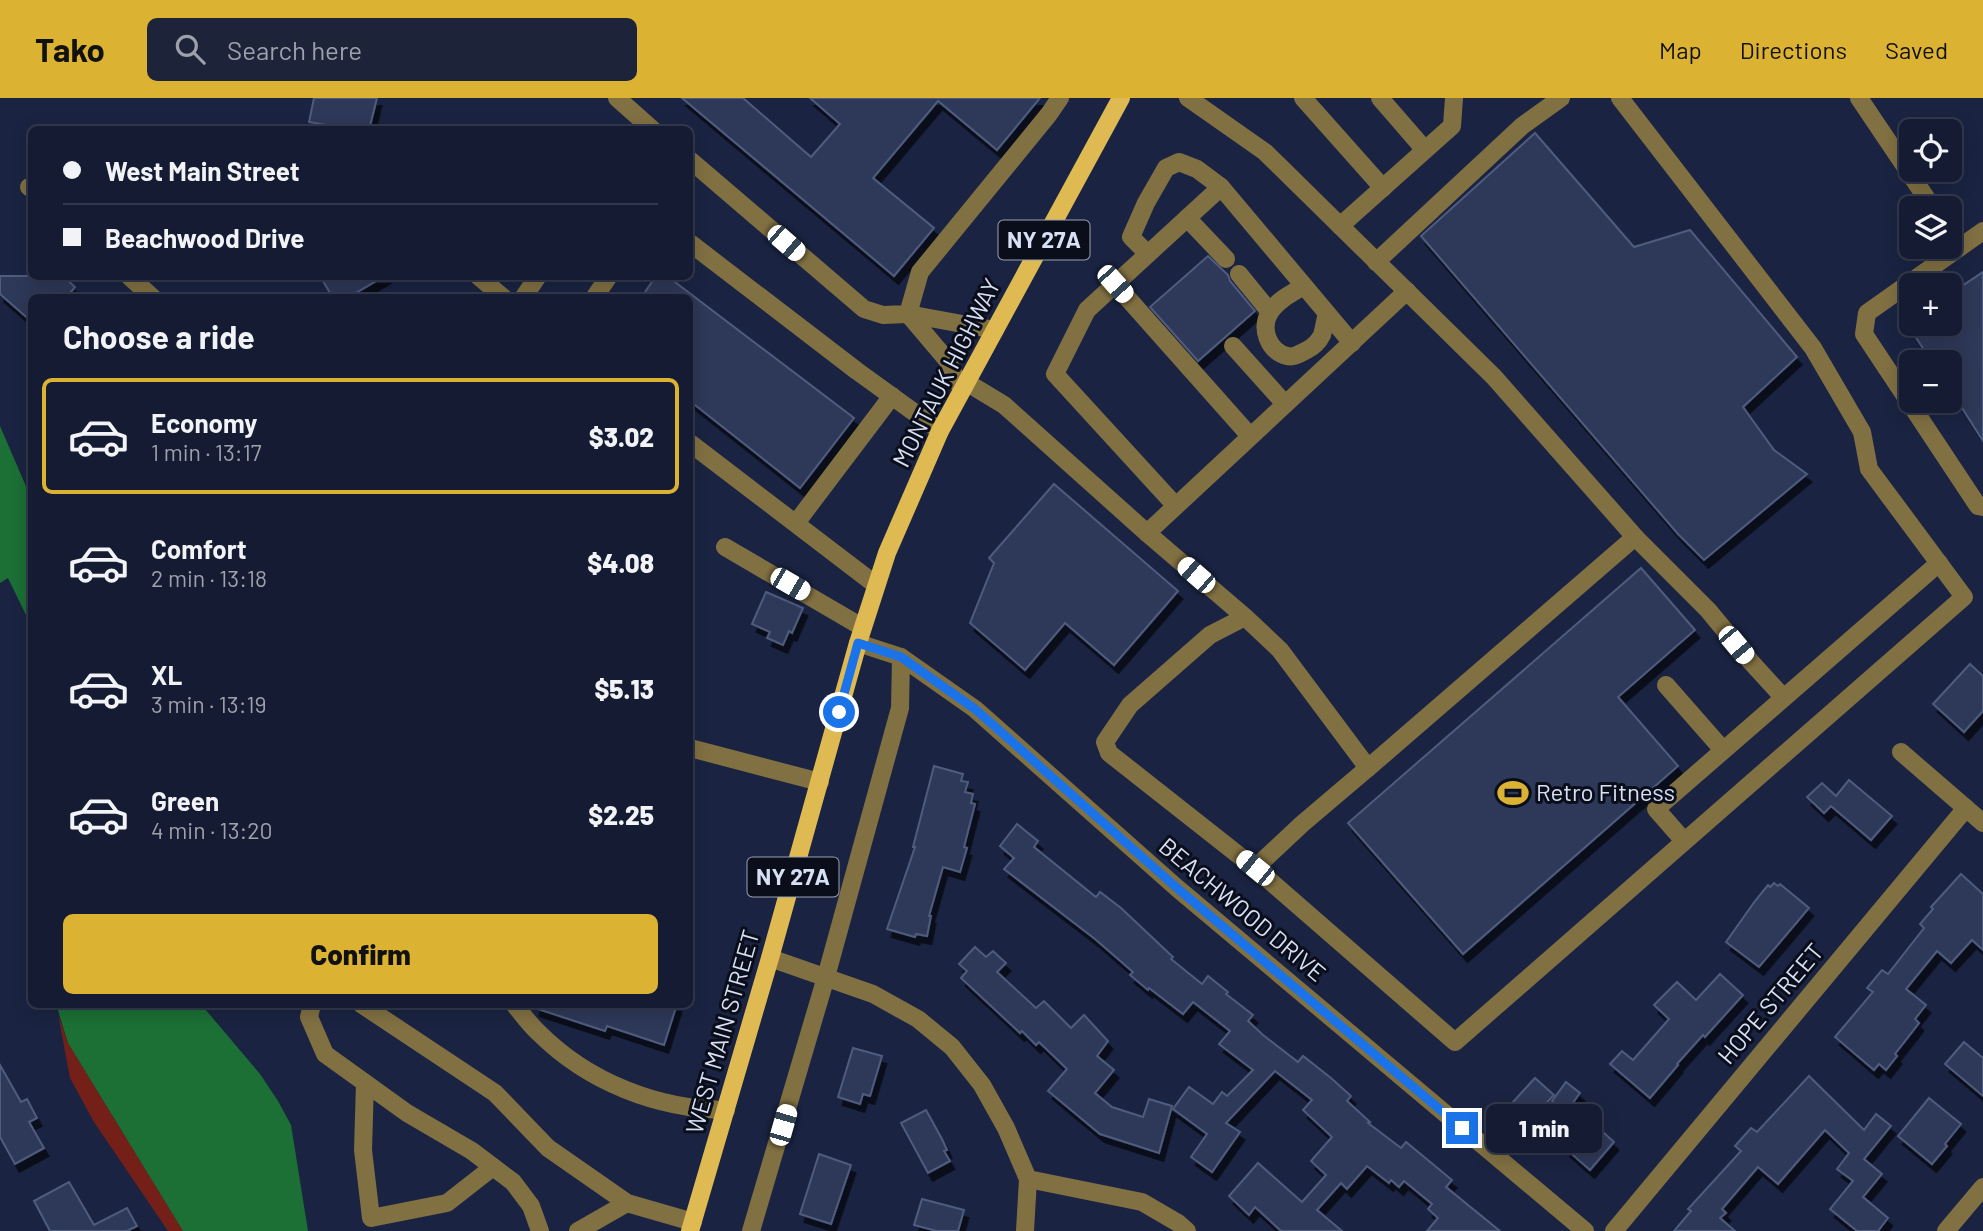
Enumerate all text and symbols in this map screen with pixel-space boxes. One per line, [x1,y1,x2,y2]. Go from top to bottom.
search box [147,18,637,81]
text: Tako [35,29,105,69]
icon: search [171,30,209,68]
text: Search here [227,34,362,65]
text: Map [1659,35,1702,64]
text: Directions [1740,35,1847,64]
text: Saved [1885,35,1948,64]
map controls [1899,119,1962,413]
button: locate [1899,119,1962,182]
text: West Main Street [105,155,300,186]
button: layers [1899,196,1962,259]
road number: NY 27A [998,220,1090,260]
car [764,221,809,265]
text: Beachwood Drive [105,222,304,253]
car [1094,261,1137,307]
street label: MONTAUK HIGHWAY [886,273,1006,471]
button: + [1899,273,1962,336]
text: Choose a ride [63,317,255,355]
button: − [1899,350,1962,413]
icon: car [67,405,130,468]
text: Economy [151,407,257,438]
text: $3.02 [589,421,654,452]
text: 1 min · 13:17 [151,438,262,466]
icon: car [67,531,130,594]
text: Comfort [151,533,247,564]
text: $4.08 [587,547,654,578]
car [1174,553,1219,597]
text: 2 min · 13:18 [151,564,267,592]
car [767,564,814,604]
car [1715,622,1758,668]
icon: car [67,657,130,720]
text: XL [151,659,182,690]
text: $5.13 [594,673,654,704]
text: 3 min · 13:19 [151,690,266,718]
route start [823,696,855,728]
sports icon: Retro Fitness [1496,776,1530,810]
place label: Retro Fitness [1536,777,1675,806]
icon: car [67,783,130,846]
text: Green [151,785,219,816]
text: $2.25 [588,799,654,830]
text: 4 min · 13:20 [151,816,273,844]
street label: BEACHWOOD DRIVE [1154,831,1332,987]
car [1233,847,1278,889]
road number: NY 27A [748,858,838,897]
button: Confirm [63,914,658,994]
street label: WEST MAIN STREET [679,926,765,1137]
street label: HOPE STREET [1711,937,1829,1069]
car [768,1102,799,1148]
callout: 1 min [1486,1104,1602,1152]
route end [1446,1112,1478,1144]
text: 1 min [1519,1114,1569,1142]

